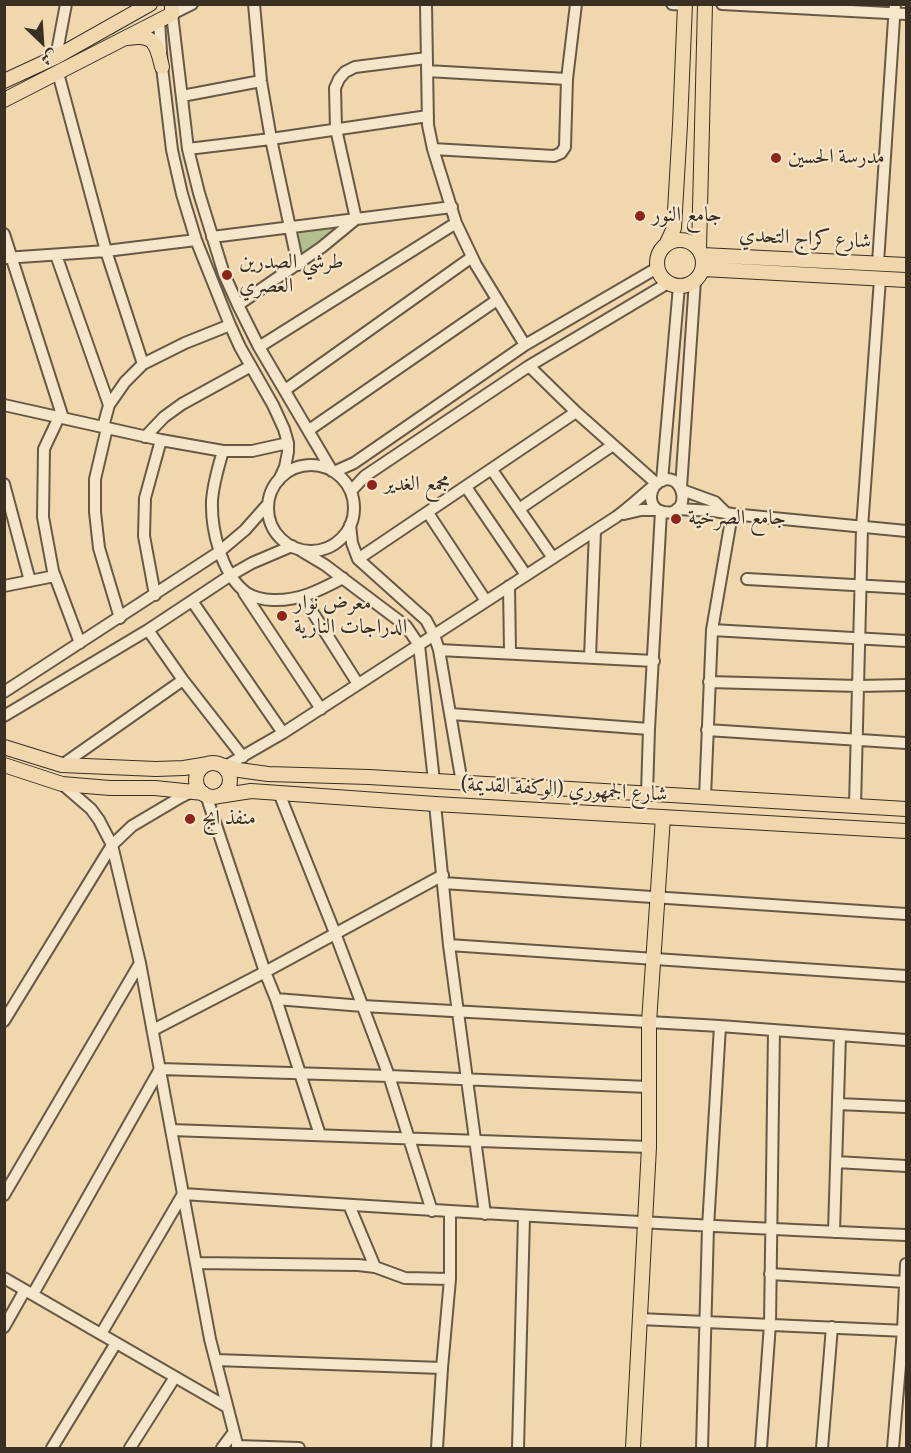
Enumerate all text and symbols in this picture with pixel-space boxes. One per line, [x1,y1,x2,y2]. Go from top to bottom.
north arrow [12,12,72,72]
text: ش [37,44,62,73]
place label: مدرسة الحسين [788,145,885,171]
marker: مدرسة الحسين [769,151,783,165]
place label: جامع النور [652,203,722,229]
marker: جامع النور [633,209,647,223]
street label: شارع كراج التحدي [738,223,872,255]
place label: طرشي الصدرين العصري [239,250,344,300]
marker: طرشي الصدرين العصري [220,268,234,282]
place label: مجمع الغدير [384,472,450,498]
marker: مجمع الغدير [365,478,379,492]
place label: جامع الصرخية [688,506,786,532]
marker: جامع الصرخية [669,512,683,526]
place label: معرض نوار الدراجات النارية [294,591,407,641]
marker: معرض نوار الدراجات النارية [275,609,289,623]
street label: شارع الجمهوري (الوكفة القديمة) [460,772,668,808]
place label: منفذ ايج [202,806,256,832]
marker: منفذ ايج [183,812,197,826]

